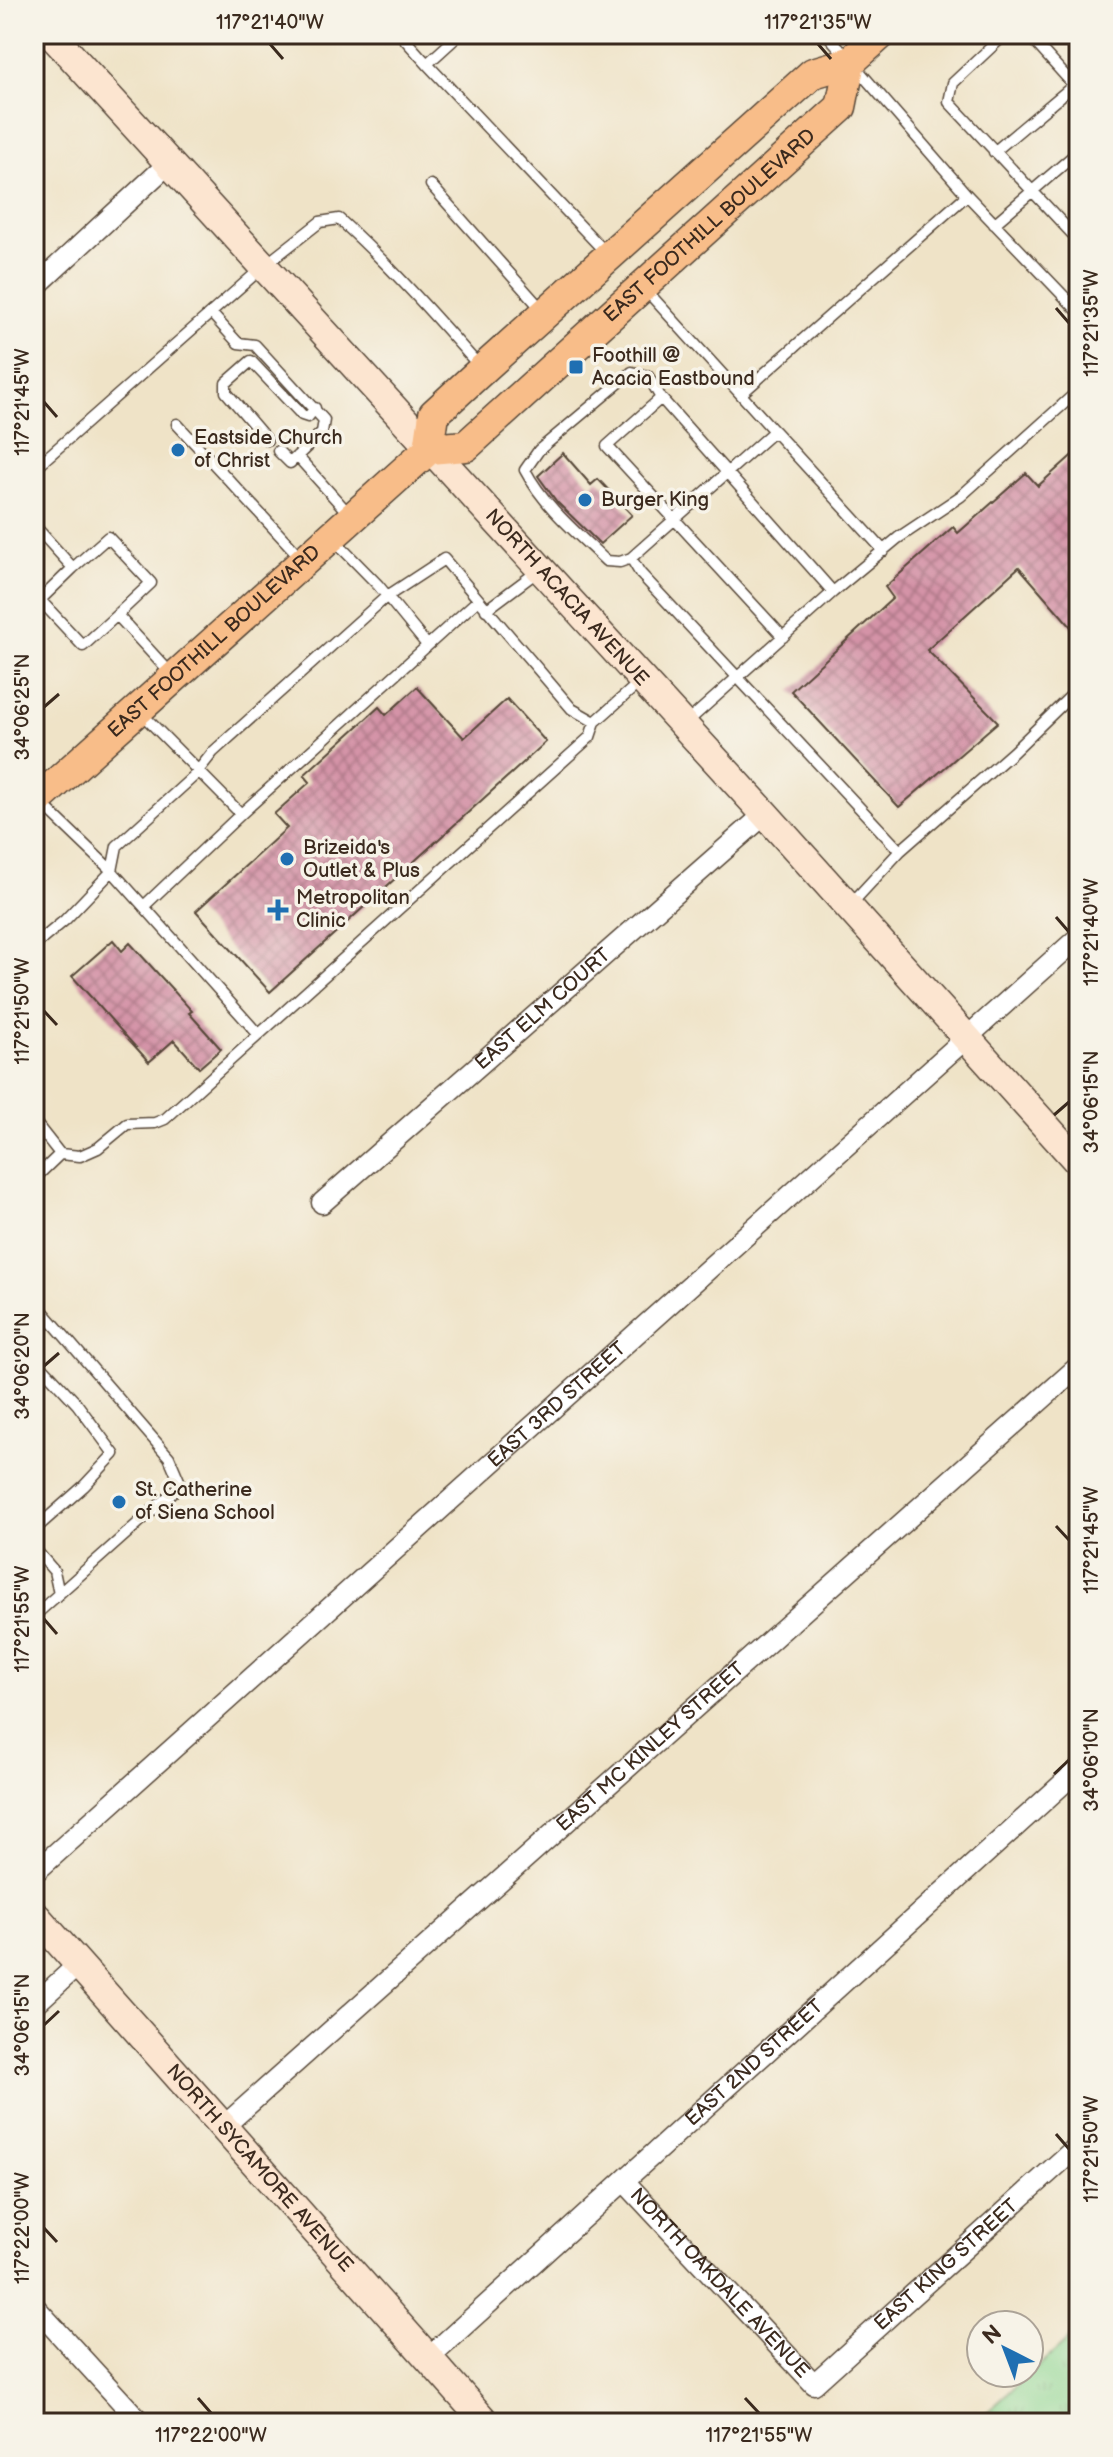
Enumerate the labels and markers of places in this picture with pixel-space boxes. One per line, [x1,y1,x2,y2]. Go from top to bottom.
place label: Foothill @ Acacia Eastbound [592,344,755,391]
marker: Foothill @ Acacia Eastbound [567,358,585,376]
place label: Eastside Church of Christ [194,426,342,473]
marker: Eastside Church of Christ [169,441,187,459]
place label: Burger King [601,488,709,512]
marker: Burger King [576,491,594,509]
place label: Brizeida's Outlet & Plus [303,836,420,883]
marker: Brizeida's Outlet & Plus [278,850,296,868]
place label: Metropolitan Clinic [296,886,410,933]
marker: Metropolitan Clinic [267,899,289,921]
place label: St. Catherine of Siena School [135,1478,275,1525]
marker: St. Catherine of Siena School [110,1493,128,1511]

